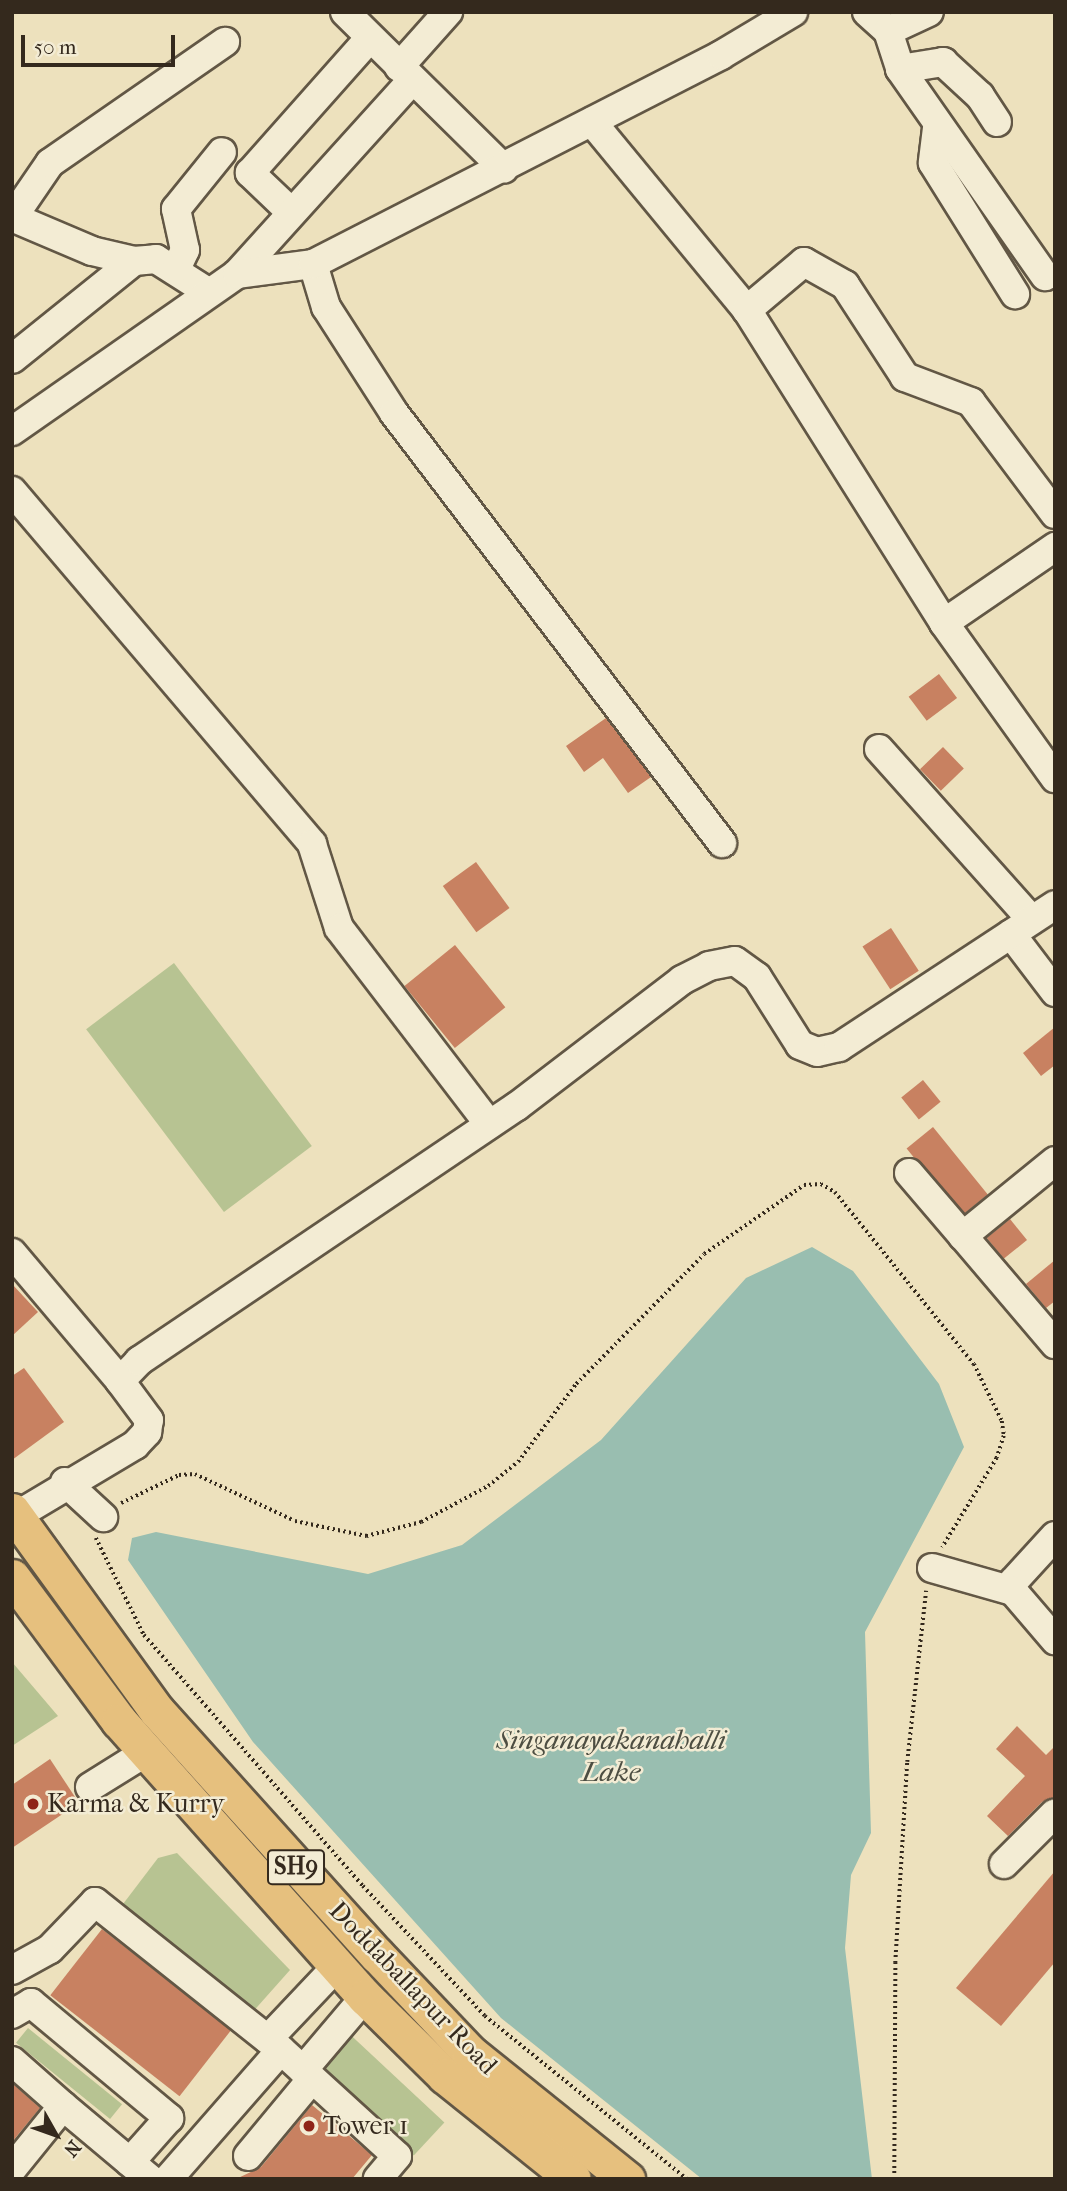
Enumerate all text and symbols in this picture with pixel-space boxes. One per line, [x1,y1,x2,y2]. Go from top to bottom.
scale bar [24,21,178,65]
text: 50 m [34,35,77,59]
water label: Singanayakanahalli Lake [496,1723,726,1789]
place label: Karma & Kurry [47,1788,224,1820]
marker: Karma & Kurry [25,1796,41,1812]
road number: SH9 [266,1846,326,1888]
street label: Doddaballapur Road [322,1895,504,2081]
north arrow [21,2100,91,2170]
place label: Tower 1 [323,2110,408,2142]
marker: Tower 1 [301,2118,317,2134]
text: N [59,2136,85,2161]

